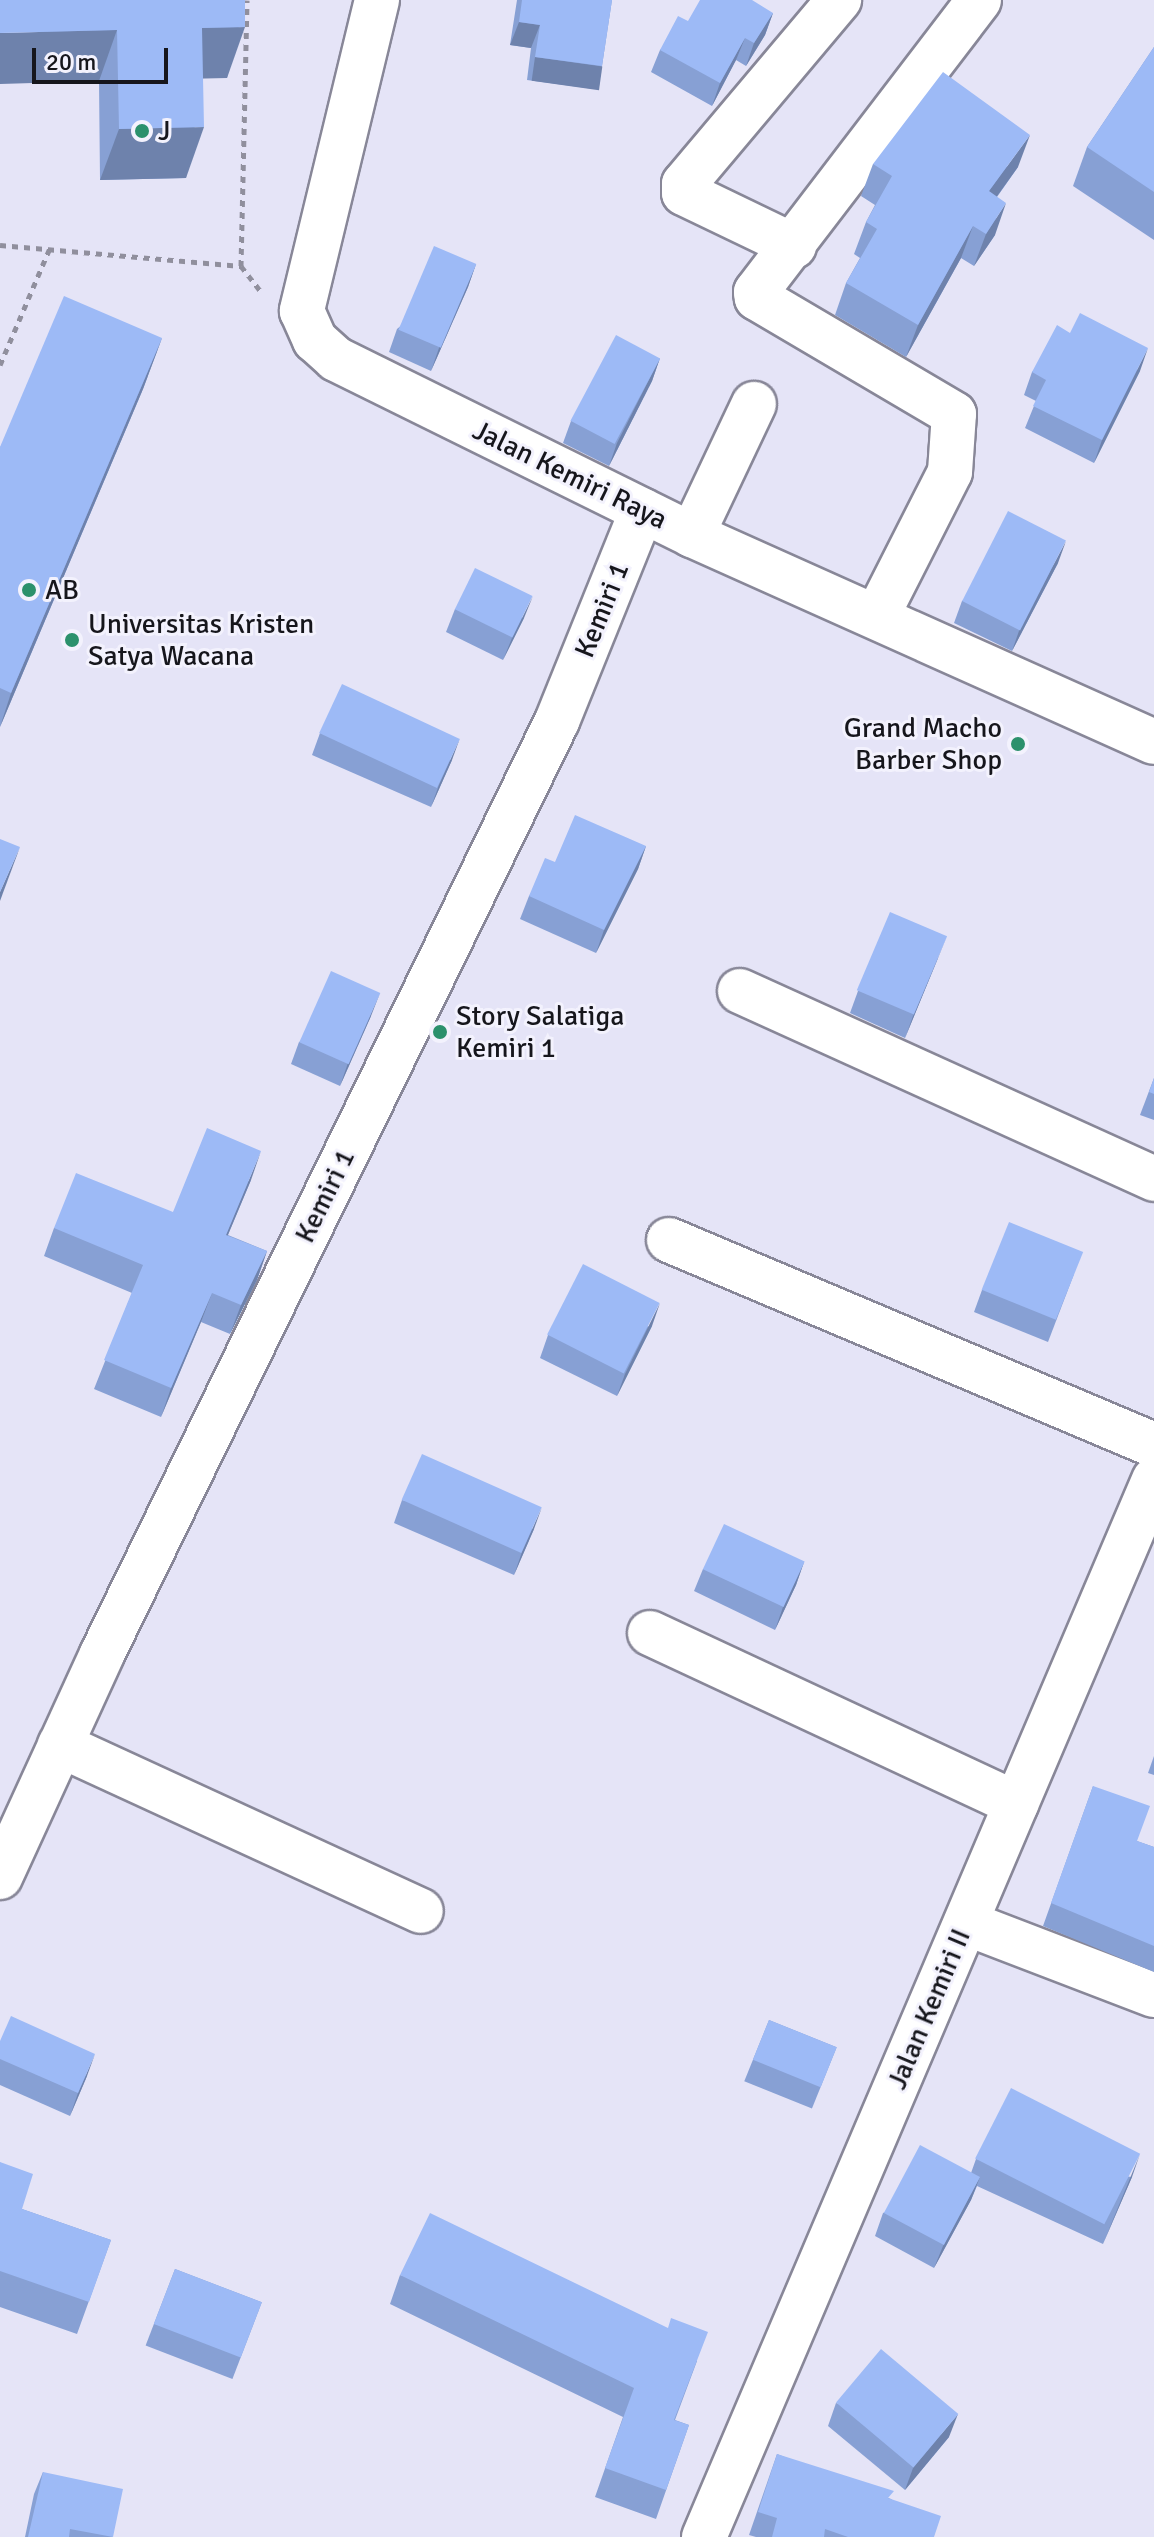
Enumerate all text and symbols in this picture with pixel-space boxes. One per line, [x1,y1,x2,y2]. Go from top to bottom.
scale bar [36,32,172,82]
text: 20 m [46,47,96,77]
place label: J [158,114,171,148]
marker: J [133,122,151,140]
street label: Jalan Kemiri Raya [467,413,673,537]
street label: Kemiri 1 [568,557,636,663]
place label: AB [45,573,79,607]
marker: AB [20,581,38,599]
place label: Universitas Kristen Satya Wacana [88,607,314,673]
marker: Universitas Kristen Satya Wacana [63,631,81,649]
place label: Grand Macho Barber Shop [844,711,1002,777]
marker: Grand Macho Barber Shop [1009,735,1027,753]
place label: Story Salatiga Kemiri 1 [456,999,624,1065]
marker: Story Salatiga Kemiri 1 [431,1023,449,1041]
street label: Kemiri 1 [288,1144,362,1248]
street label: Jalan Kemiri II [880,1924,978,2094]

